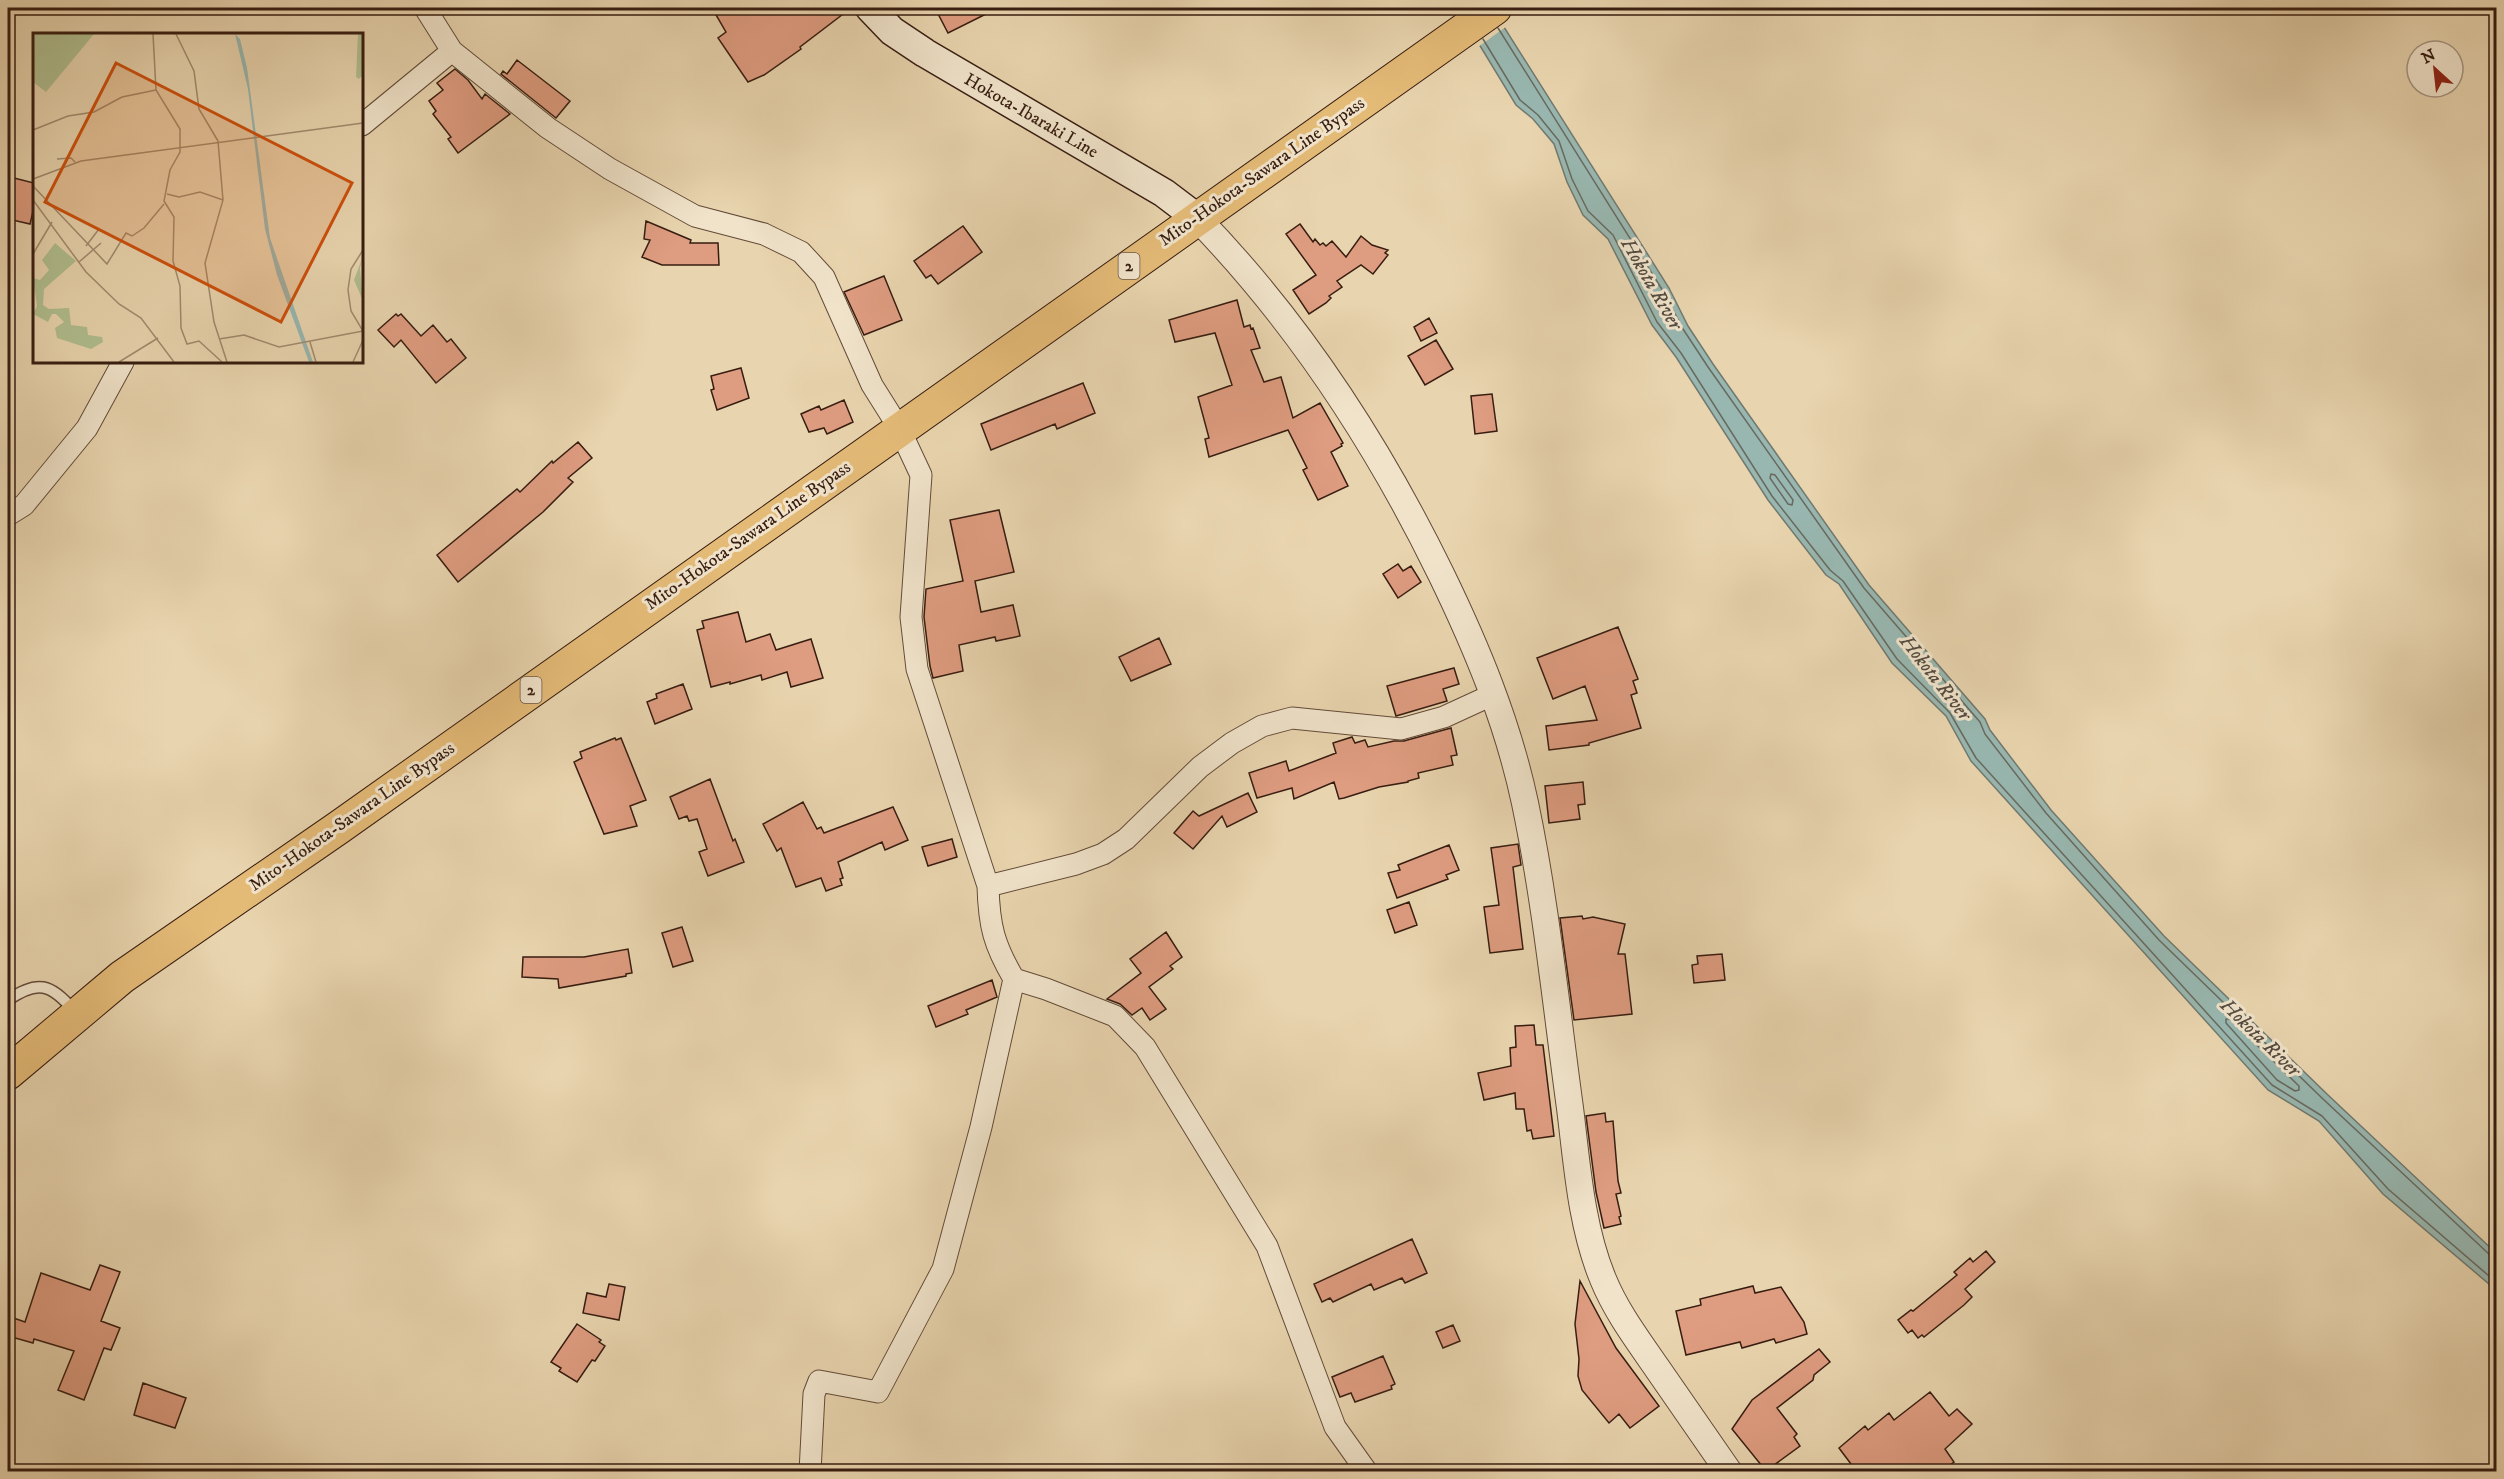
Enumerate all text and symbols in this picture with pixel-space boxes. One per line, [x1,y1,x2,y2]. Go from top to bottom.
inset map [33,33,363,363]
north arrow [2405,39,2465,99]
text: N [2418,45,2439,68]
street label: Hokota-Ibaraki Line [960,69,1102,163]
street label: Mito-Hokota-Sawara Line Bypass [1155,92,1369,252]
water label: Hokota River [1614,233,1688,336]
road number: 2 [1118,253,1140,279]
street label: Mito-Hokota-Sawara Line Bypass [641,456,855,616]
water label: Hokota River [1893,629,1977,727]
road number: 2 [520,677,542,703]
street label: Mito-Hokota-Sawara Line Bypass [245,737,459,897]
water label: Hokota River [2214,993,2307,1084]

